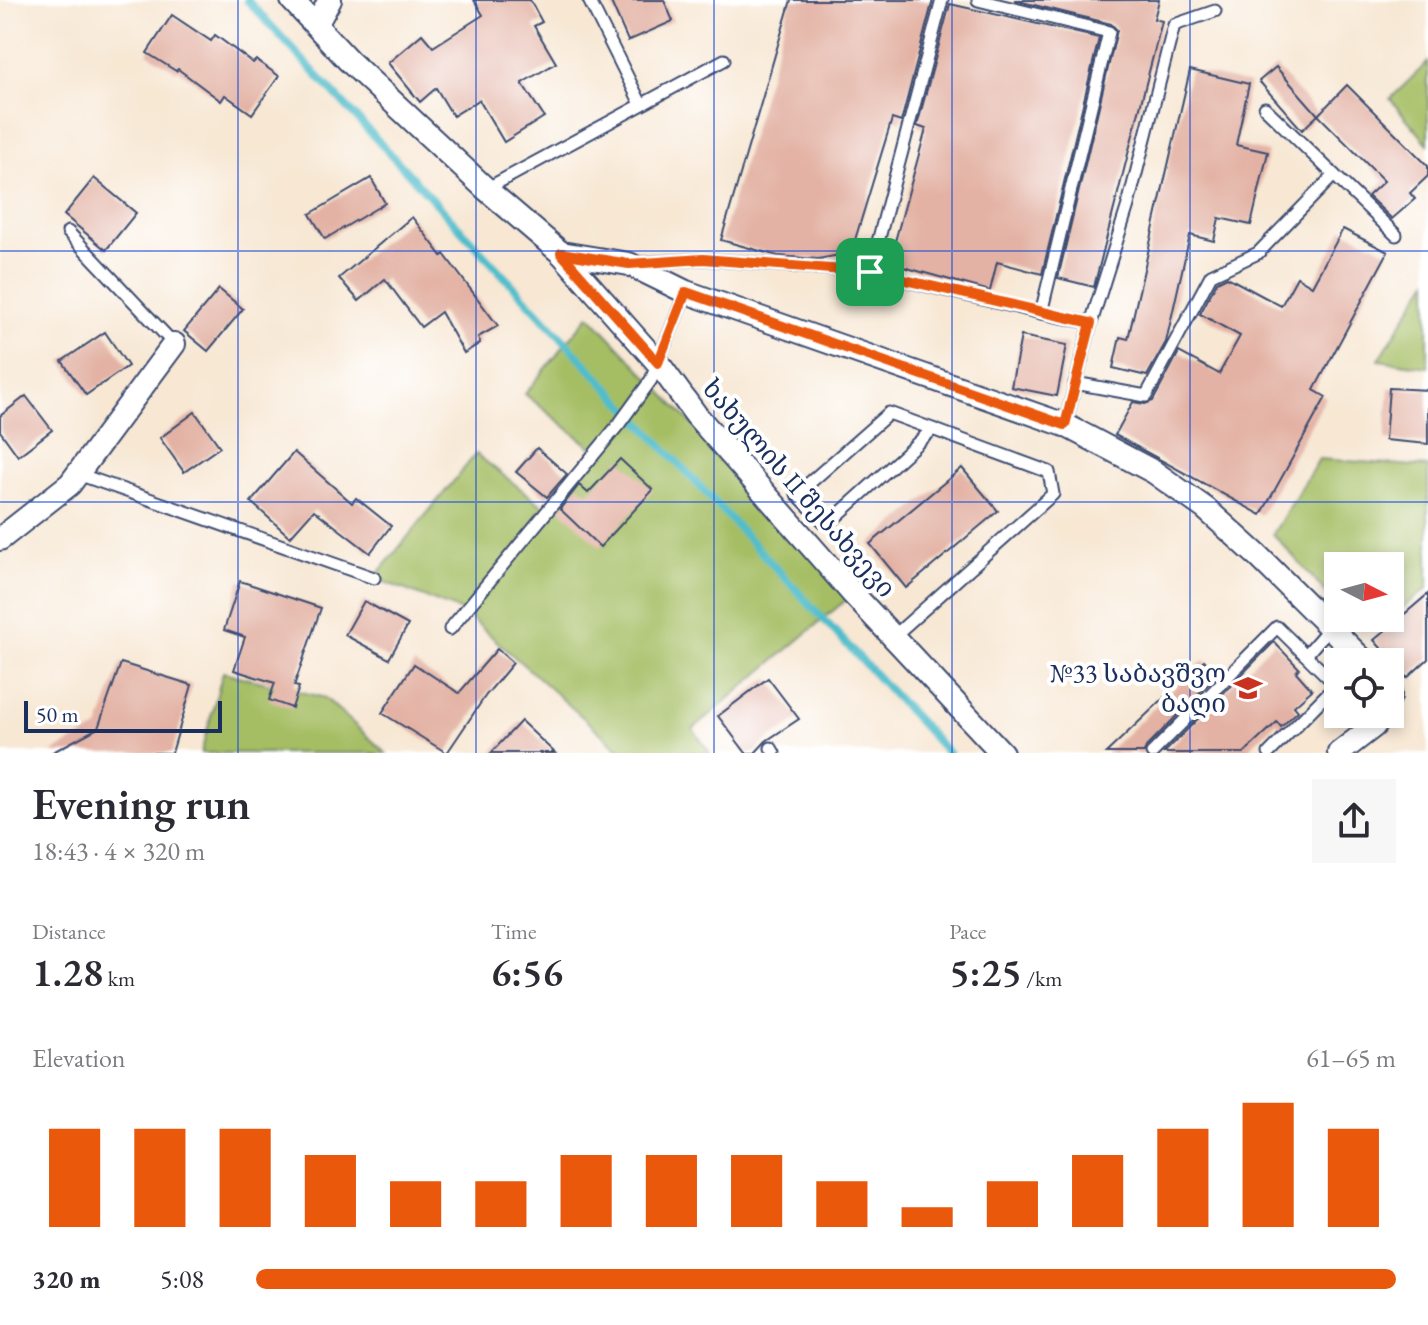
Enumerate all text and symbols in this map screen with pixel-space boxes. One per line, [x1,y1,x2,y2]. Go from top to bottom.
pin [836,238,904,306]
icon: arrive [848,250,892,294]
street label: ხახულის II შესახვევი [695,372,903,604]
north arrow [1324,552,1404,632]
map controls [1324,552,1404,728]
button: locate [1324,648,1404,728]
place label: №33 საბავშვო ბაღი [1050,656,1226,720]
school or university icon: №33 საბავშვო ბაღი [1233,673,1263,703]
scale bar [24,697,222,733]
text: 50 m [36,700,79,729]
text: Evening run [32,775,251,832]
button: share [1312,779,1396,863]
text: 18:43 · 4 × 320 m [32,834,205,868]
text: Distance [32,917,105,946]
text: Time [491,917,536,946]
text: Pace [949,917,986,946]
text: 1.28 [32,946,103,998]
text: 6:56 [491,946,563,998]
text: 5:25 [949,946,1022,998]
text: km [103,964,135,993]
text: /km [1022,964,1062,993]
text: Elevation [32,1041,126,1075]
text: 61–65 m [1306,1041,1396,1075]
text: 320 m [32,1262,100,1296]
text: 5:08 [160,1262,204,1296]

